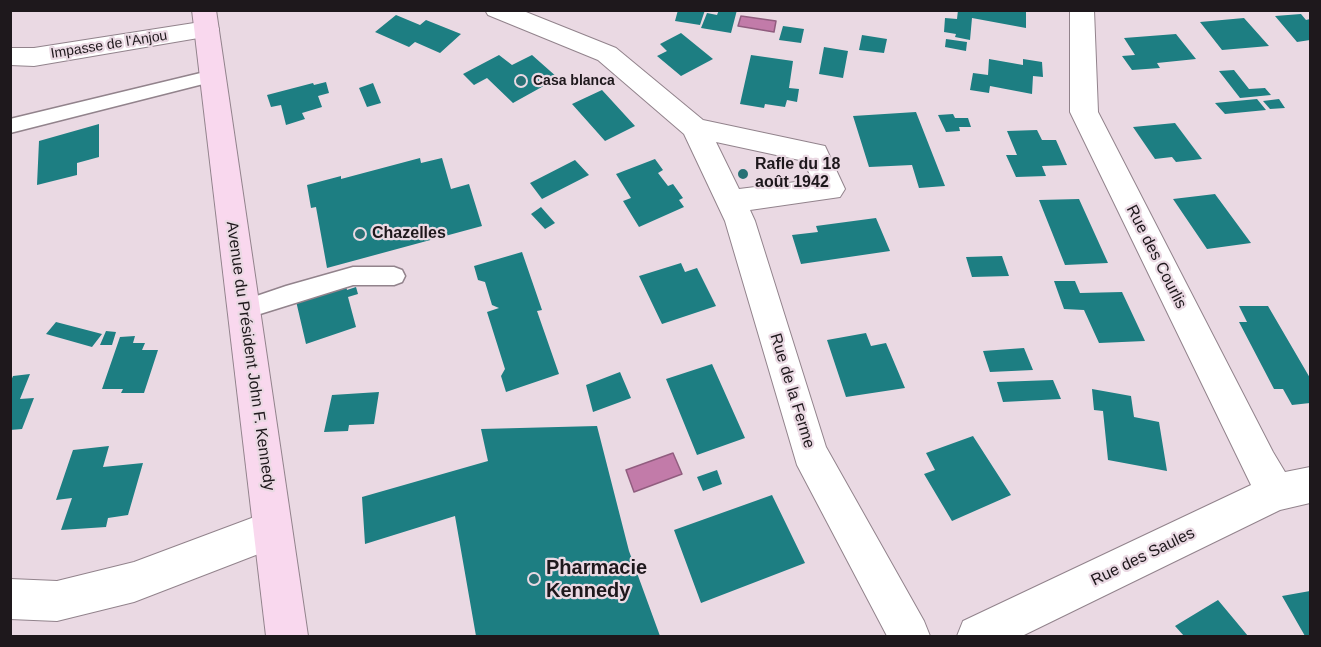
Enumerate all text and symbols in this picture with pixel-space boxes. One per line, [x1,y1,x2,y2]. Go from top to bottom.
street label: Impasse de l'Anjou [49,27,169,63]
place label: Casa blanca [533,73,615,89]
marker: Casa blanca [514,74,528,88]
place label: Rafle du 18 août 1942 [755,155,840,193]
marker: Rafle du 18 août 1942 [736,167,750,181]
street label: Rue des Courlis [1122,202,1190,312]
street label: Avenue du Président John F. Kennedy [222,220,278,492]
place label: Chazelles [372,224,446,244]
marker: Chazelles [353,227,367,241]
street label: Rue de la Ferme [765,331,819,451]
street label: Rue des Saules [1088,524,1198,590]
place label: Pharmacie Kennedy [546,556,647,603]
marker: Pharmacie Kennedy [527,572,541,586]

